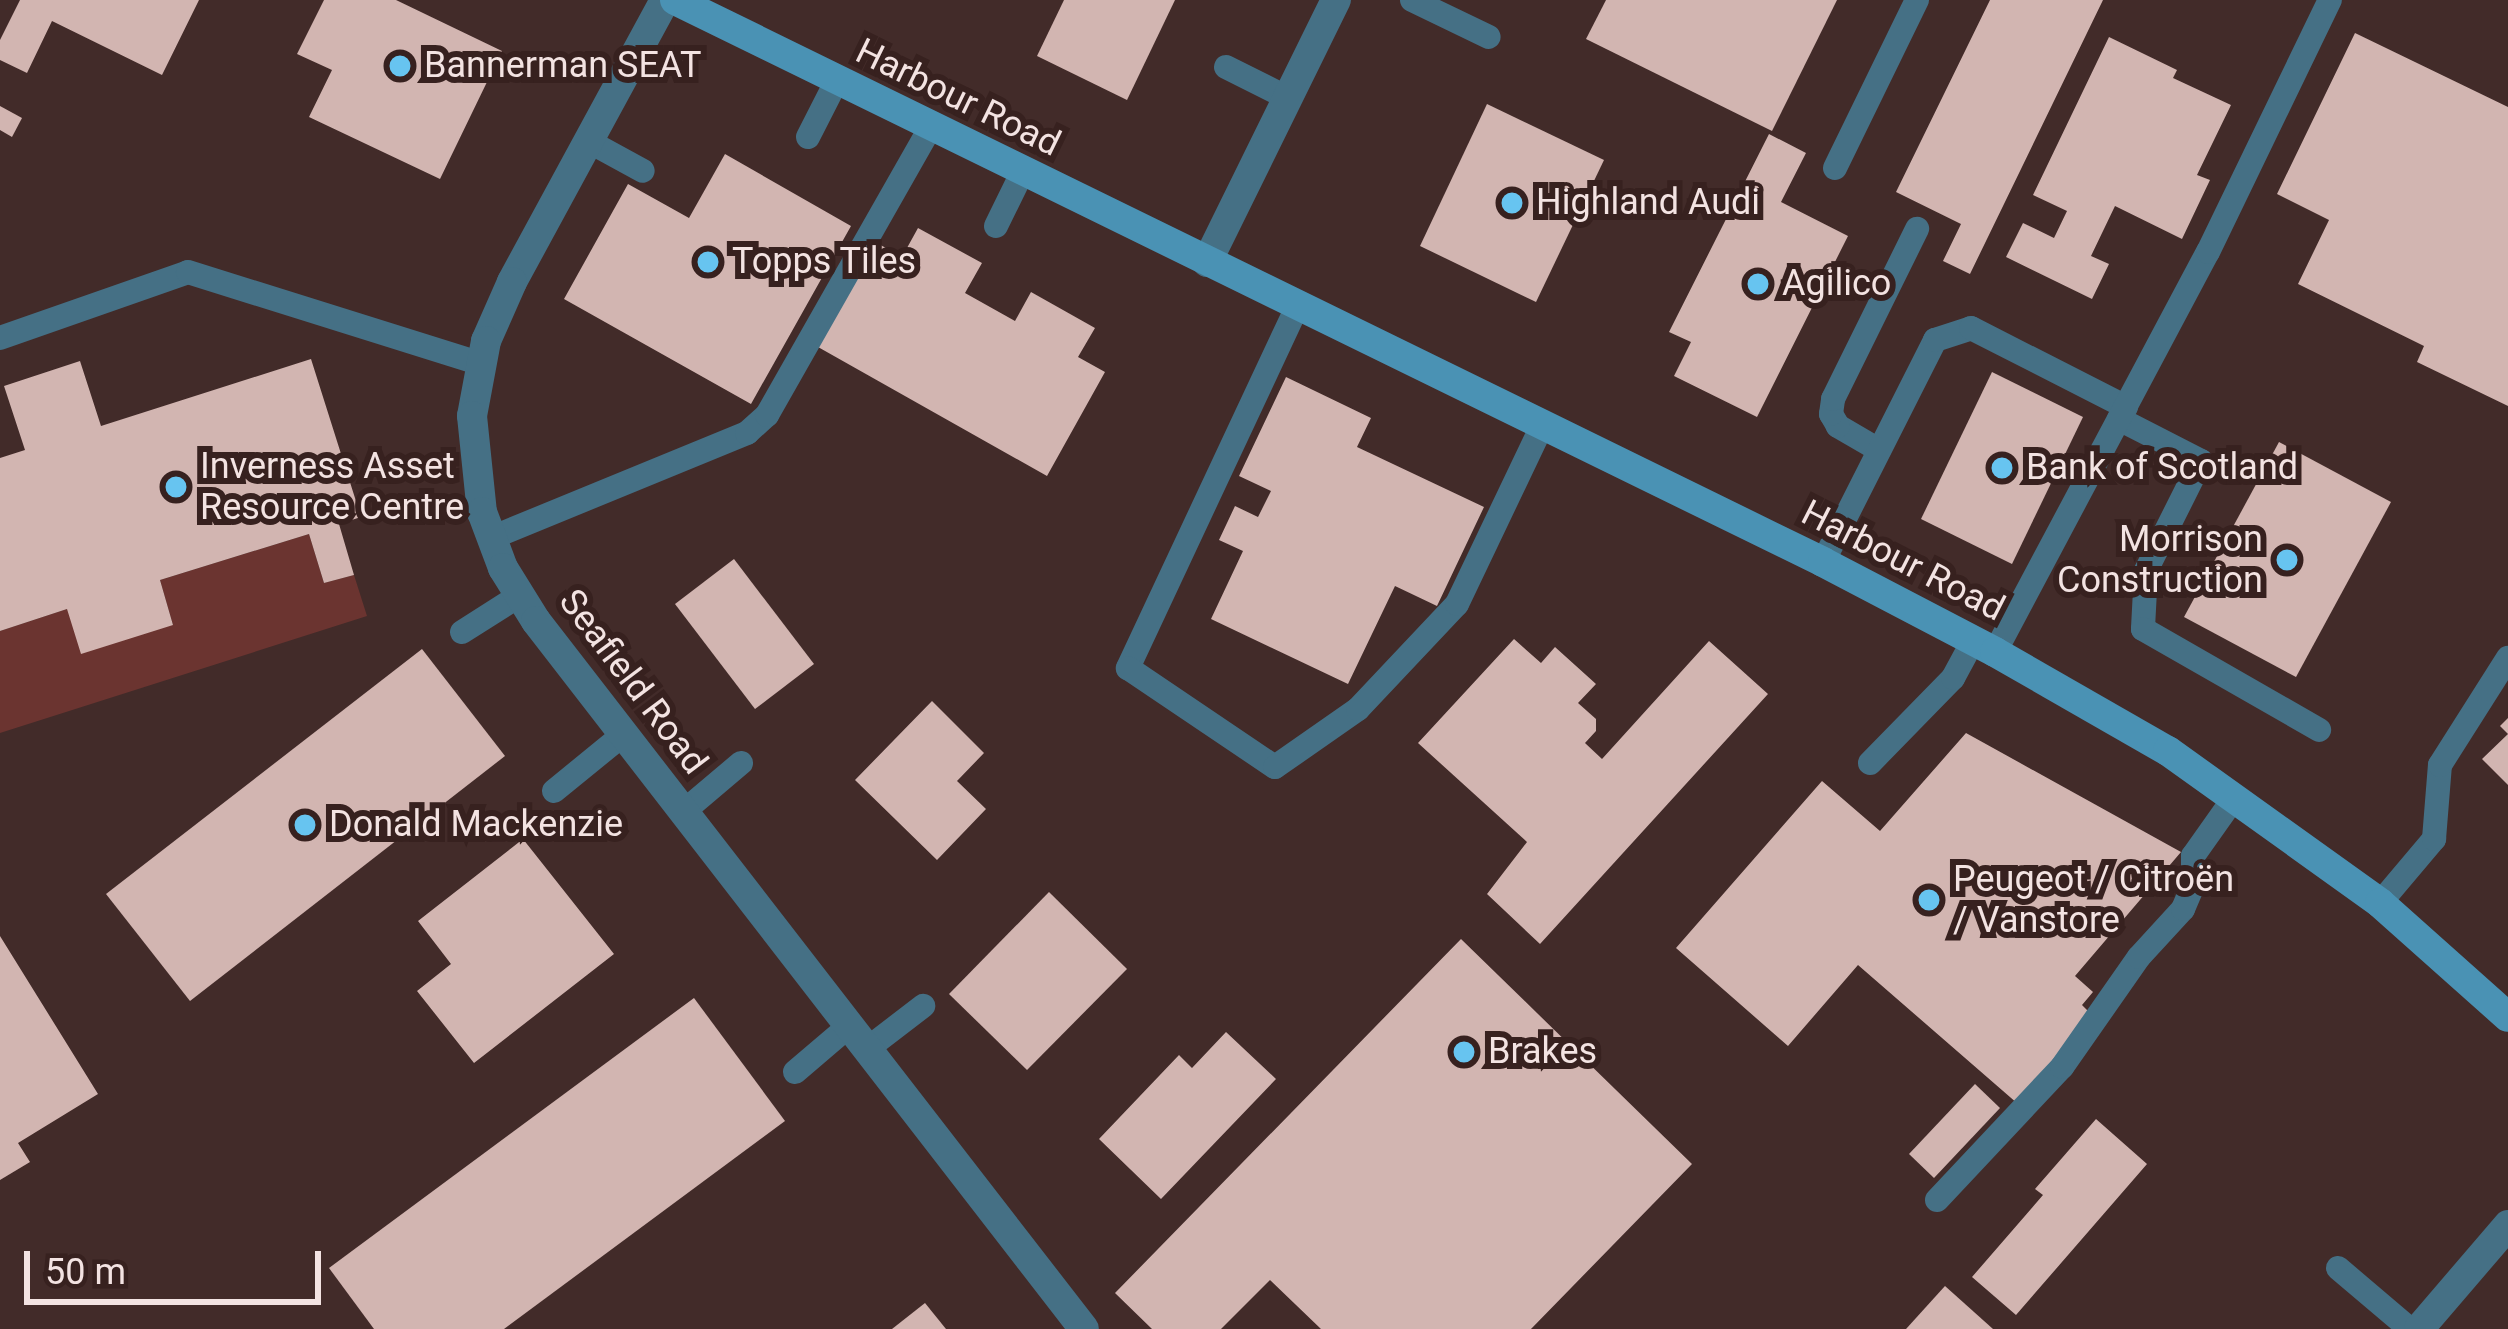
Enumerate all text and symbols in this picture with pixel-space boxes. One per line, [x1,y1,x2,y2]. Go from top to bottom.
street label: Harbour Road [849,30,1067,166]
place label: Bannerman SEAT [424,44,702,88]
marker: Bannerman SEAT [387,53,413,79]
place label: Highland Audi [1536,181,1760,225]
marker: Highland Audi [1499,190,1525,216]
place label: Topps Tiles [732,240,917,284]
marker: Topps Tiles [695,249,721,275]
place label: Agilico [1782,262,1891,306]
marker: Agilico [1745,271,1771,297]
place label: Inverness Asset Resource Centre [200,444,464,529]
place label: Bank of Scotland [2026,446,2298,490]
marker: Bank of Scotland [1989,455,2015,481]
marker: Inverness Asset Resource Centre [163,474,189,500]
street label: Harbour Road [1794,491,2012,631]
place label: Morrison Construction [2057,517,2263,602]
marker: Morrison Construction [2274,547,2300,573]
street label: Seafield Road [550,581,716,783]
place label: Donald Mackenzie [329,803,623,847]
marker: Donald Mackenzie [292,812,318,838]
place label: Peugeot / Citroën / Vanstore [1953,857,2234,942]
marker: Peugeot / Citroën / Vanstore [1916,887,1942,913]
place label: Brakes [1488,1030,1597,1074]
marker: Brakes [1451,1039,1477,1065]
scale bar [30,1227,327,1301]
text: 50 m [45,1251,126,1293]

